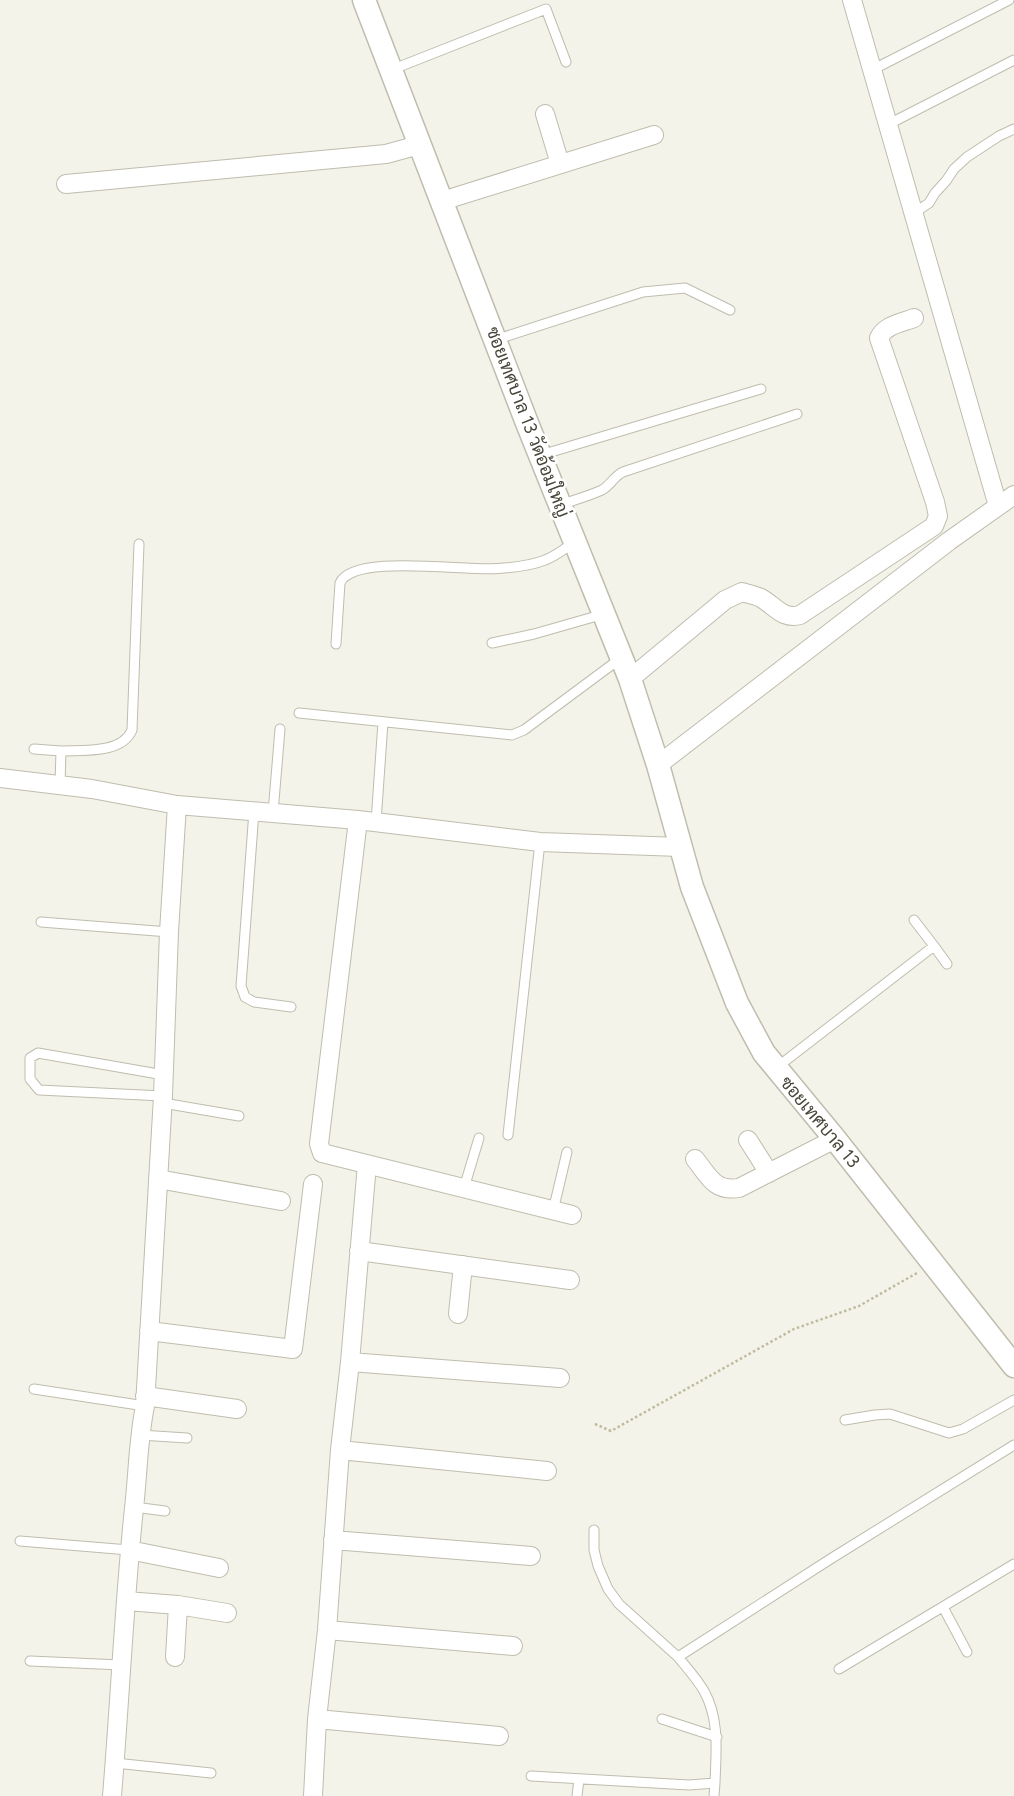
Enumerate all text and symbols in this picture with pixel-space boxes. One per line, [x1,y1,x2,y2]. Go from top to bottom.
street label: ซอยเทศบาล 13 วัดอ้อมใหญ่ [481,323,576,520]
street label: ซอยเทศบาล 13 [775,1072,865,1172]

